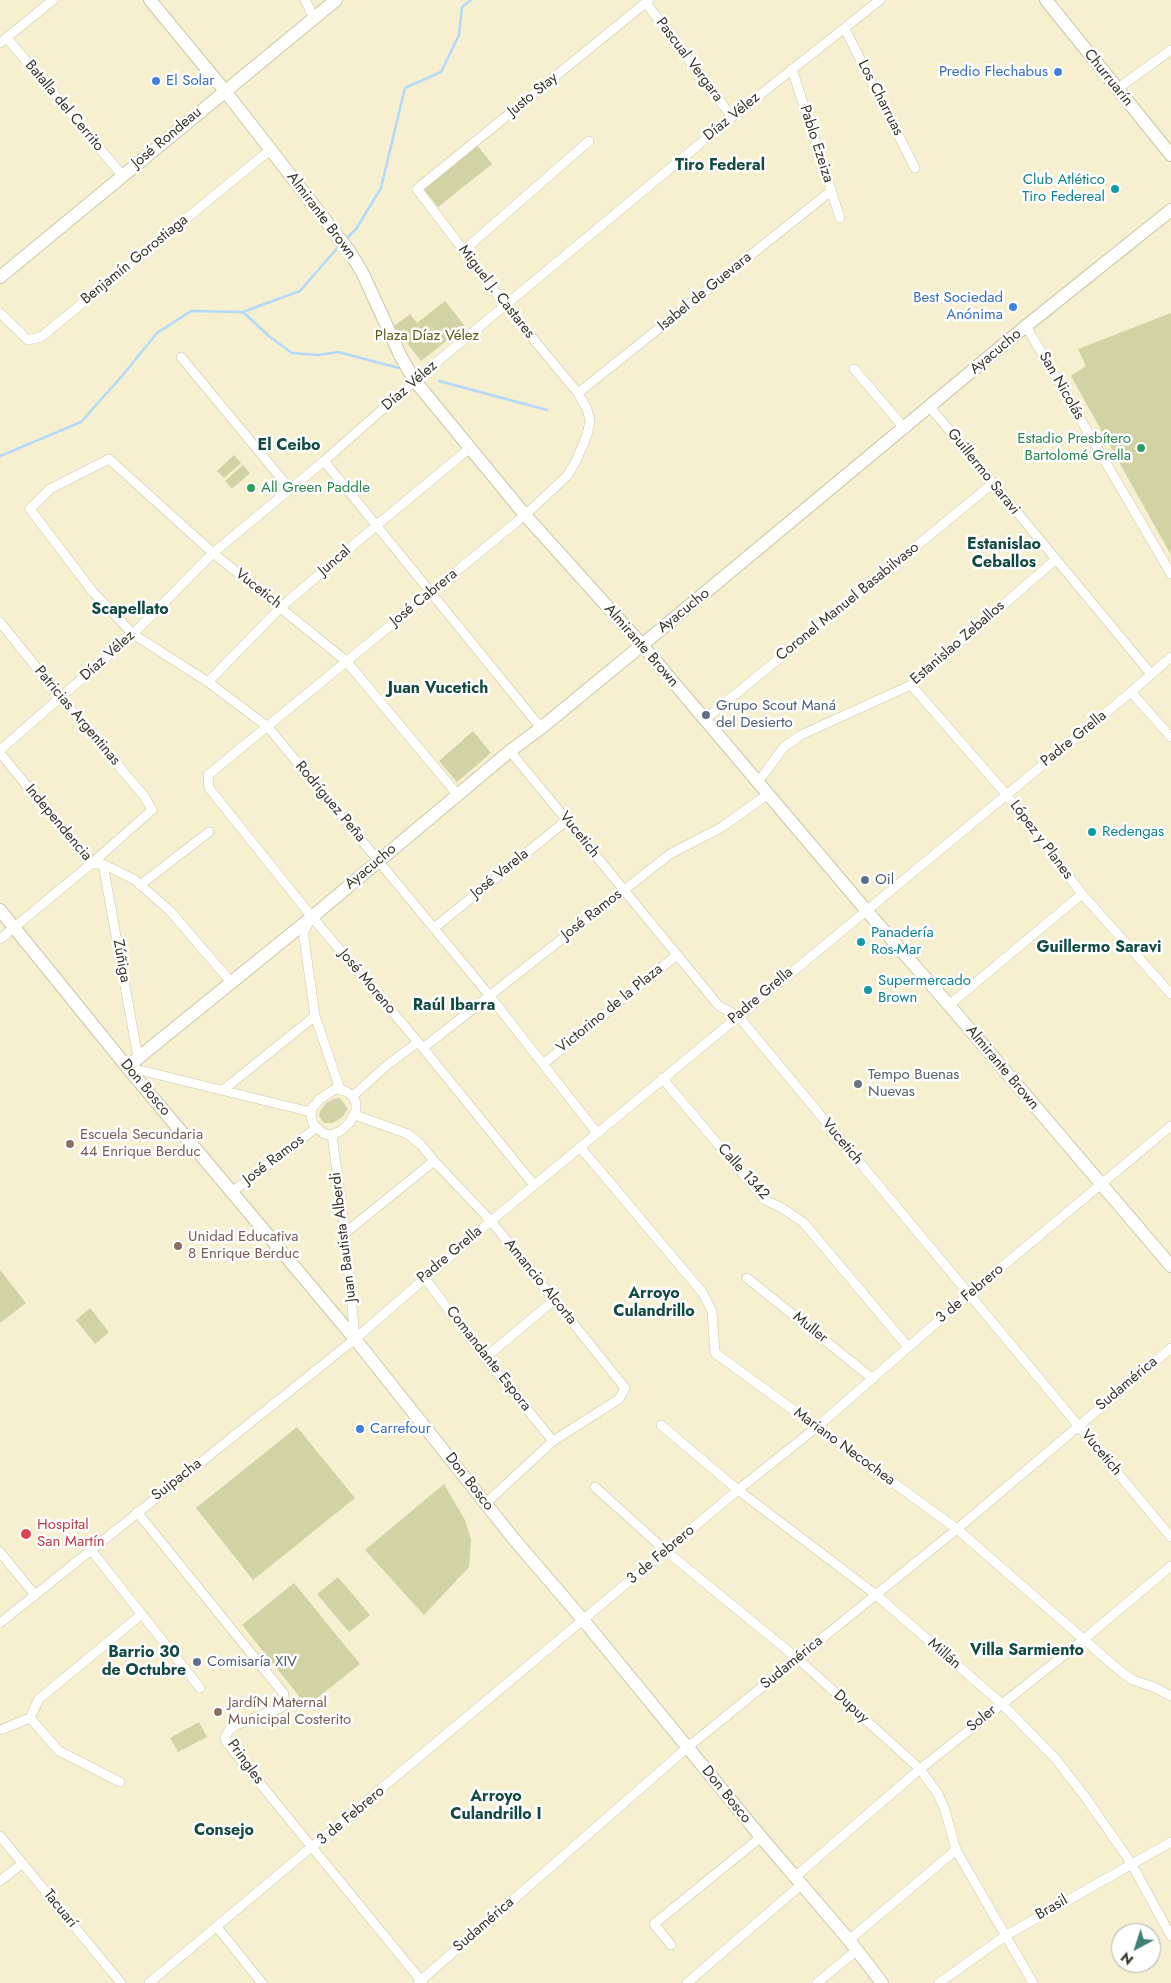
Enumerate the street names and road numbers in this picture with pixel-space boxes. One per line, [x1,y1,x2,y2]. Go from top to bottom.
street label: Pascual Vergara [652,14,726,106]
street label: Churruarín [1080,46,1136,110]
street label: Batalla del Cerrito [21,57,107,155]
street label: Los Charruas [853,57,907,139]
street label: Justo Stay [504,69,562,121]
street label: Díaz Vélez [700,89,764,145]
street label: Pablo Ezeiza [795,103,837,185]
street label: José Rondeau [128,104,206,172]
street label: Almirante Brown [282,169,360,263]
street label: Benjamín Gorostiaga [78,211,192,309]
street label: Miguel J. Castares [454,242,538,342]
street label: Isabel de Guevara [655,249,755,335]
street label: Ayacucho [967,325,1025,379]
street label: San Nicolás [1034,349,1088,423]
street label: Díaz Vélez [379,357,441,415]
street label: Guillermo Saravi [943,425,1023,519]
street label: Coronel Manuel Basabilvaso [773,539,923,665]
street label: Juncal [315,542,355,580]
street label: Vucetich [231,565,285,613]
street label: José Cabrera [387,565,461,631]
street label: Ayacucho [655,585,713,637]
street label: Estanislao Zeballos [907,597,1009,689]
street label: Almirante Brown [600,601,682,691]
street label: Díaz Vélez [77,627,139,685]
street label: Patricias Argentinas [30,663,124,769]
street label: Padre Grella [1038,707,1110,771]
street label: Rodríguez Peña [291,758,369,846]
street label: Independencia [21,781,95,865]
street label: López y Planes [1006,797,1076,883]
street label: Vucetich [555,808,603,862]
street label: Ayacucho [342,840,400,894]
street label: José Varela [468,845,532,903]
street label: José Ramos [558,886,626,944]
street label: Zúñiga [108,938,134,984]
street label: José Moreno [335,946,399,1018]
street label: Victorino de la Plaza [553,961,667,1057]
street label: Padre Grella [725,964,797,1028]
street label: Almirante Brown [962,1022,1042,1114]
street label: Don Bosco [116,1056,174,1120]
street label: Vucetich [818,1115,866,1169]
street label: José Ramos [240,1131,308,1189]
street label: Calle 1342 [713,1140,773,1204]
street label: Juan Bautista Alberdi [327,1171,361,1303]
street label: Padre Grella [414,1223,486,1287]
street label: Amancio Alcorta [500,1235,580,1329]
street label: 3 de Febrero [933,1261,1007,1327]
street label: Comandante Espora [441,1303,535,1415]
street label: Muller [789,1308,831,1348]
street label: Sudamérica [1093,1353,1161,1415]
street label: Mariano Necochea [790,1404,898,1490]
street label: Vucetich [1077,1426,1125,1480]
street label: Don Bosco [441,1449,497,1515]
street label: Suipacha [149,1455,205,1505]
street label: 3 de Febrero [624,1522,698,1588]
street label: Sudamérica [757,1632,827,1694]
street label: Millán [924,1635,964,1673]
street label: Dupuy [830,1687,872,1727]
street label: Soler [964,1702,1000,1736]
street label: Pringles [223,1736,267,1788]
street label: Don Bosco [697,1763,755,1827]
street label: 3 de Febrero [314,1783,388,1849]
street label: Tacuarí [39,1886,81,1932]
street label: Brasil [1033,1892,1071,1924]
street label: Sudamérica [450,1894,518,1956]

